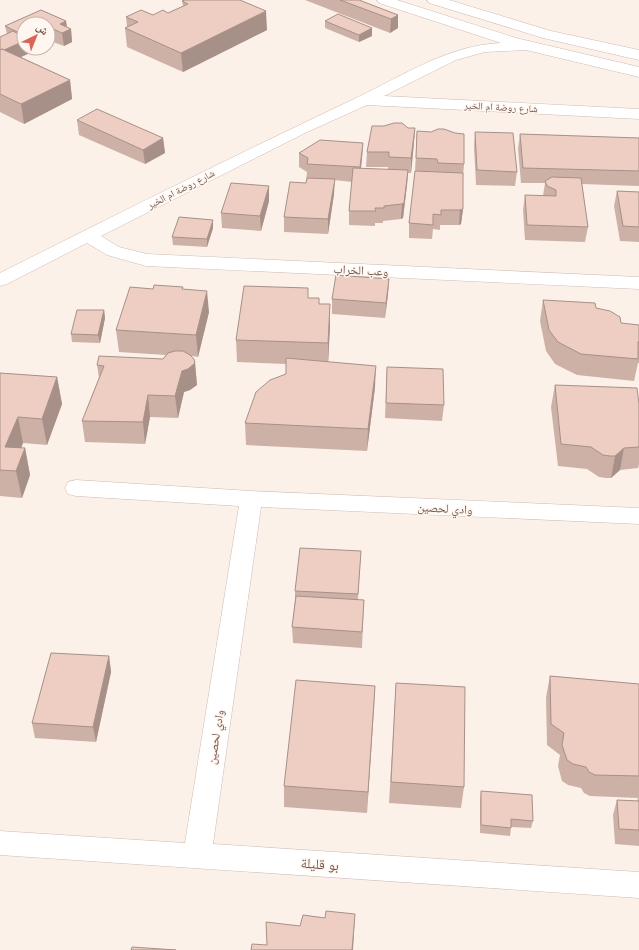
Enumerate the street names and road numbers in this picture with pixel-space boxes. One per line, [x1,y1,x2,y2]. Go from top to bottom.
street label: شارع روضة ام الخير [463,99,539,116]
street label: شارع روضة ام الخير [144,166,218,213]
street label: وعب الخراب [333,261,389,279]
street label: وادي لحصين [417,499,473,520]
street label: وادي لحصين [203,709,230,766]
street label: بو قليلة [300,854,340,874]

